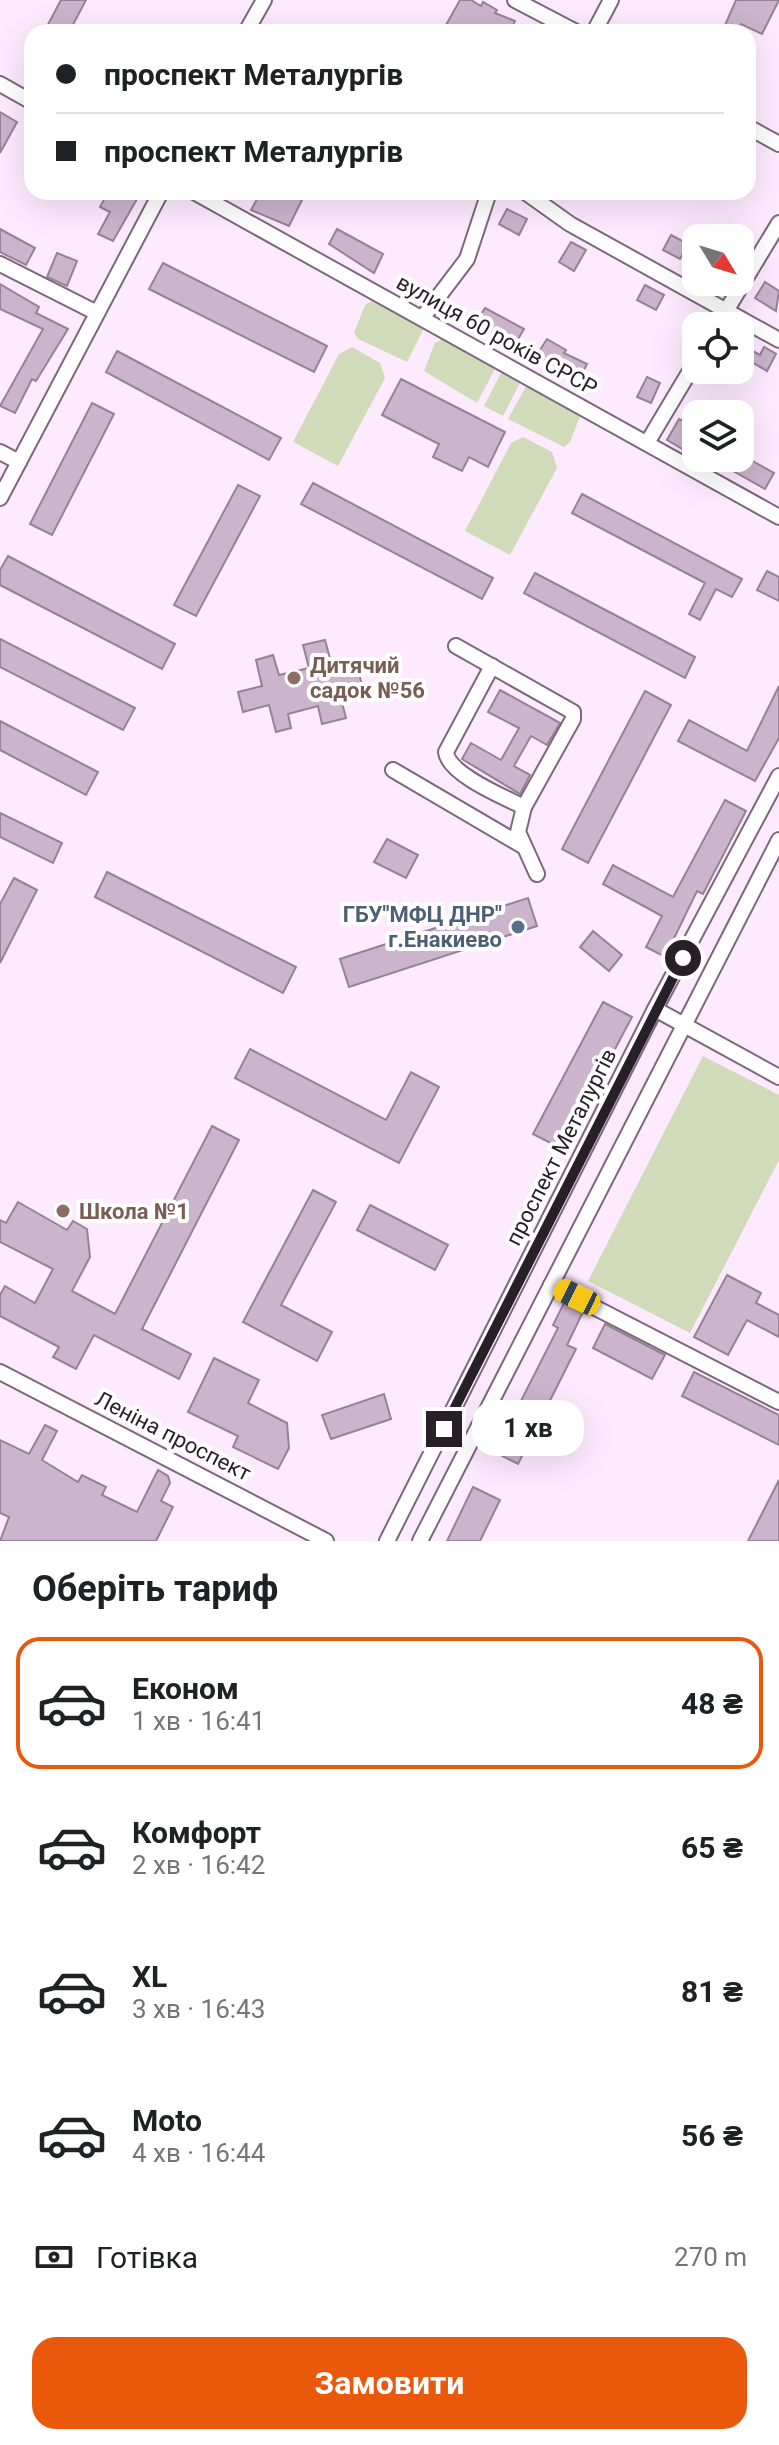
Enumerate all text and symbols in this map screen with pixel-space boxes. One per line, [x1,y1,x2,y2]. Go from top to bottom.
text: проспект Металургів [104,57,403,92]
text: проспект Металургів [104,134,403,169]
north arrow [682,224,754,296]
map controls [682,224,754,472]
street label: вулиця 60 років СРСР [392,269,602,401]
button: locate [682,312,754,384]
button: layers [682,400,754,472]
place label: Дитячий садок №56 [310,653,425,703]
marker: Дитячий садок №56 [285,669,303,687]
place label: ГБУ"МФЦ ДНР" г.Енакиево [343,902,502,952]
marker: ГБУ"МФЦ ДНР" г.Енакиево [509,918,527,936]
route start [665,940,701,976]
street label: проспект Металургів [501,1045,621,1249]
place label: Школа №1 [79,1199,189,1224]
marker: Школа №1 [54,1202,72,1220]
car [550,1276,604,1318]
street label: Леніна проспект [91,1386,255,1486]
callout: 1 хв [472,1401,584,1457]
route end [426,1411,462,1447]
text: 1 хв [503,1413,553,1443]
text: Оберіть тариф [32,1568,278,1610]
icon: car [36,1667,108,1739]
text: Економ [132,1671,239,1706]
text: 48 ₴ [681,1686,743,1721]
text: 1 хв · 16:41 [132,1706,265,1736]
icon: car [36,1811,108,1883]
text: Комфорт [132,1815,261,1850]
text: 65 ₴ [681,1830,743,1865]
text: 2 хв · 16:42 [132,1850,265,1880]
icon: car [36,1955,108,2027]
text: XL [132,1959,167,1994]
text: 81 ₴ [681,1974,743,2009]
text: 3 хв · 16:43 [132,1994,265,2024]
icon: car [36,2099,108,2171]
text: Moto [132,2103,202,2138]
text: 56 ₴ [681,2118,743,2153]
text: 4 хв · 16:44 [132,2138,265,2168]
icon: cash [32,2235,76,2279]
text: Готівка [96,2240,198,2275]
text: 270 m [674,2242,747,2272]
button: Замовити [32,2337,747,2429]

